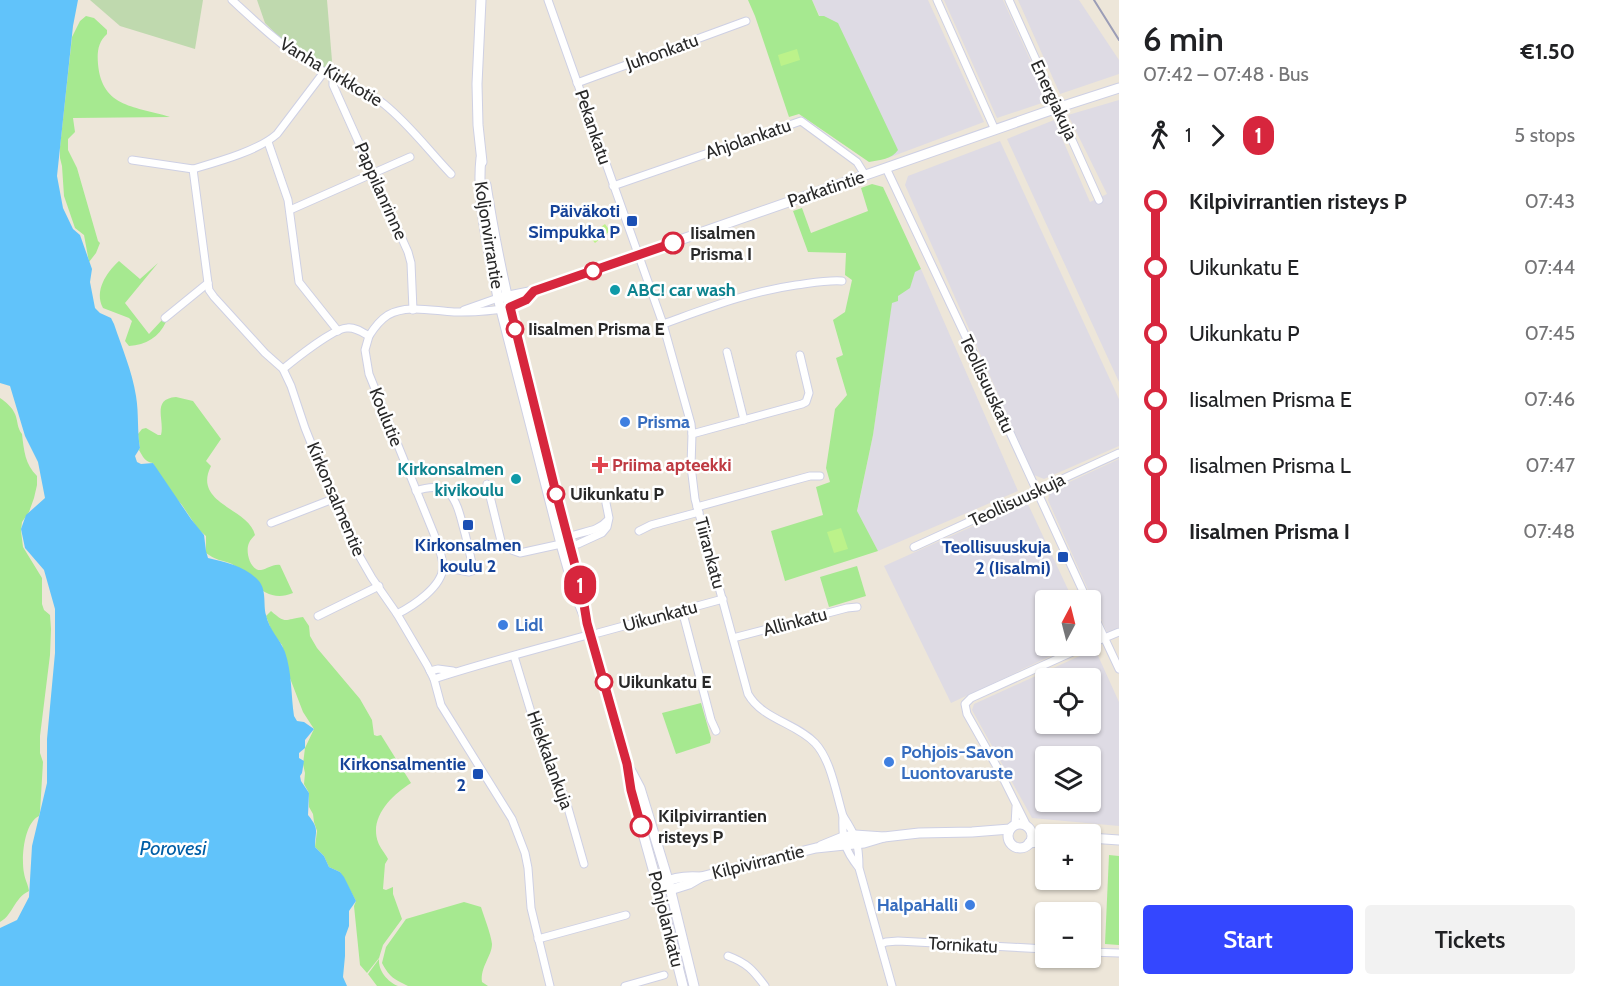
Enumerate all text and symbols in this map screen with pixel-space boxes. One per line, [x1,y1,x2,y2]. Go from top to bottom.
text: 6 min [1143,19,1224,59]
street label: Juhonkatu [622,29,701,76]
street label: Vanha Kirkkotie [276,33,386,111]
text: €1.50 [1521,38,1575,65]
street label: Energiakuja [1026,56,1082,144]
text: 07:42 – 07:48 · Bus [1143,62,1309,86]
street label: Pekankatu [570,87,616,167]
street label: Ahjolankatu [702,114,794,164]
icon: walk [1143,119,1176,152]
icon: forward [1201,119,1234,152]
text: 1 [1185,123,1192,147]
text: 1 [1255,123,1262,148]
text: 5 stops [1514,123,1575,147]
street label: Pappilanrinne [350,139,412,243]
street label: Parkatintie [785,166,867,212]
street label: Koljonvirrantie [470,180,508,290]
text: Kilpivirrantien risteys P [1189,188,1407,215]
text: 07:43 [1525,189,1575,213]
place label: Päiväkoti Simpukka P [528,200,620,243]
marker: Päiväkoti Simpukka P [625,214,639,228]
place label: Iisalmen Prisma I [690,222,755,265]
marker: Iisalmen Prisma I [662,232,684,254]
text: Uikunkatu E [1189,254,1299,281]
text: 07:44 [1524,255,1575,279]
unlabelled marker [584,262,602,280]
place label: ABC! car wash [627,279,736,301]
marker: ABC! car wash [608,283,622,297]
place label: Iisalmen Prisma E [528,318,665,340]
marker: Iisalmen Prisma E [506,320,524,338]
text: Uikunkatu P [1189,320,1300,347]
text: 07:45 [1525,321,1575,345]
street label: Teollisuuskatu [955,332,1019,436]
street label: Koulutie [364,384,408,450]
text: Iisalmen Prisma E [1189,386,1352,413]
text: 07:46 [1524,387,1575,411]
place label: Prisma [637,411,690,433]
marker: Prisma [618,415,632,429]
street label: Kirkonsalmentie [302,438,370,560]
text: Iisalmen Prisma L [1189,452,1351,479]
text: 07:47 [1525,453,1575,477]
place label: Priima apteekki [612,454,732,476]
place label: Kirkonsalmen kivikoulu [397,458,504,501]
marker: Priima apteekki [593,458,607,472]
street label: Teollisuuskuja [966,468,1069,532]
marker: Kirkonsalmen kivikoulu [509,472,523,486]
place label: Uikunkatu P [570,483,664,505]
marker: Uikunkatu P [547,485,565,503]
street label: Tiirankatu [690,515,730,591]
marker: Kirkonsalmen koulu 2 [461,518,475,532]
text: Iisalmen Prisma I [1189,518,1350,545]
text: 07:48 [1523,519,1575,543]
place label: Kirkonsalmen koulu 2 [415,534,521,577]
place label: Teollisuuskuja 2 (Iisalmi) [942,536,1051,579]
marker: Teollisuuskuja 2 (Iisalmi) [1056,550,1070,564]
line badge: 1 [560,566,600,604]
text: 1 [576,573,584,598]
north arrow [1035,590,1101,656]
map controls [1035,590,1101,968]
street label: Uikunkatu [620,596,700,636]
street label: Allinkatu [761,603,829,641]
place label: Lidl [515,614,544,636]
marker: Lidl [496,618,510,632]
button: locate [1035,668,1101,734]
place label: Uikunkatu E [618,671,711,693]
marker: Uikunkatu E [595,673,613,691]
street label: Hiekkalankuja [522,708,578,813]
place label: Pohjois-Savon Luontovaruste [901,741,1014,784]
button: layers [1035,746,1101,812]
place label: Kirkonsalmentie 2 [340,753,466,796]
marker: Pohjois-Savon Luontovaruste [882,755,896,769]
marker: Kirkonsalmentie 2 [471,767,485,781]
place label: Kilpivirrantien risteys P [658,805,767,848]
marker: Kilpivirrantien risteys P [630,815,652,837]
button: + [1035,824,1101,890]
water label: Porovesi [140,836,207,860]
street label: Kilpivirrantie [710,840,806,884]
street label: Pohjolankatu [643,869,689,969]
place label: HalpaHalli [877,894,958,916]
marker: HalpaHalli [963,898,977,912]
button: − [1035,902,1101,968]
button: Start [1143,905,1353,974]
button: Tickets [1365,905,1575,974]
street label: Tornikatu [928,932,998,958]

